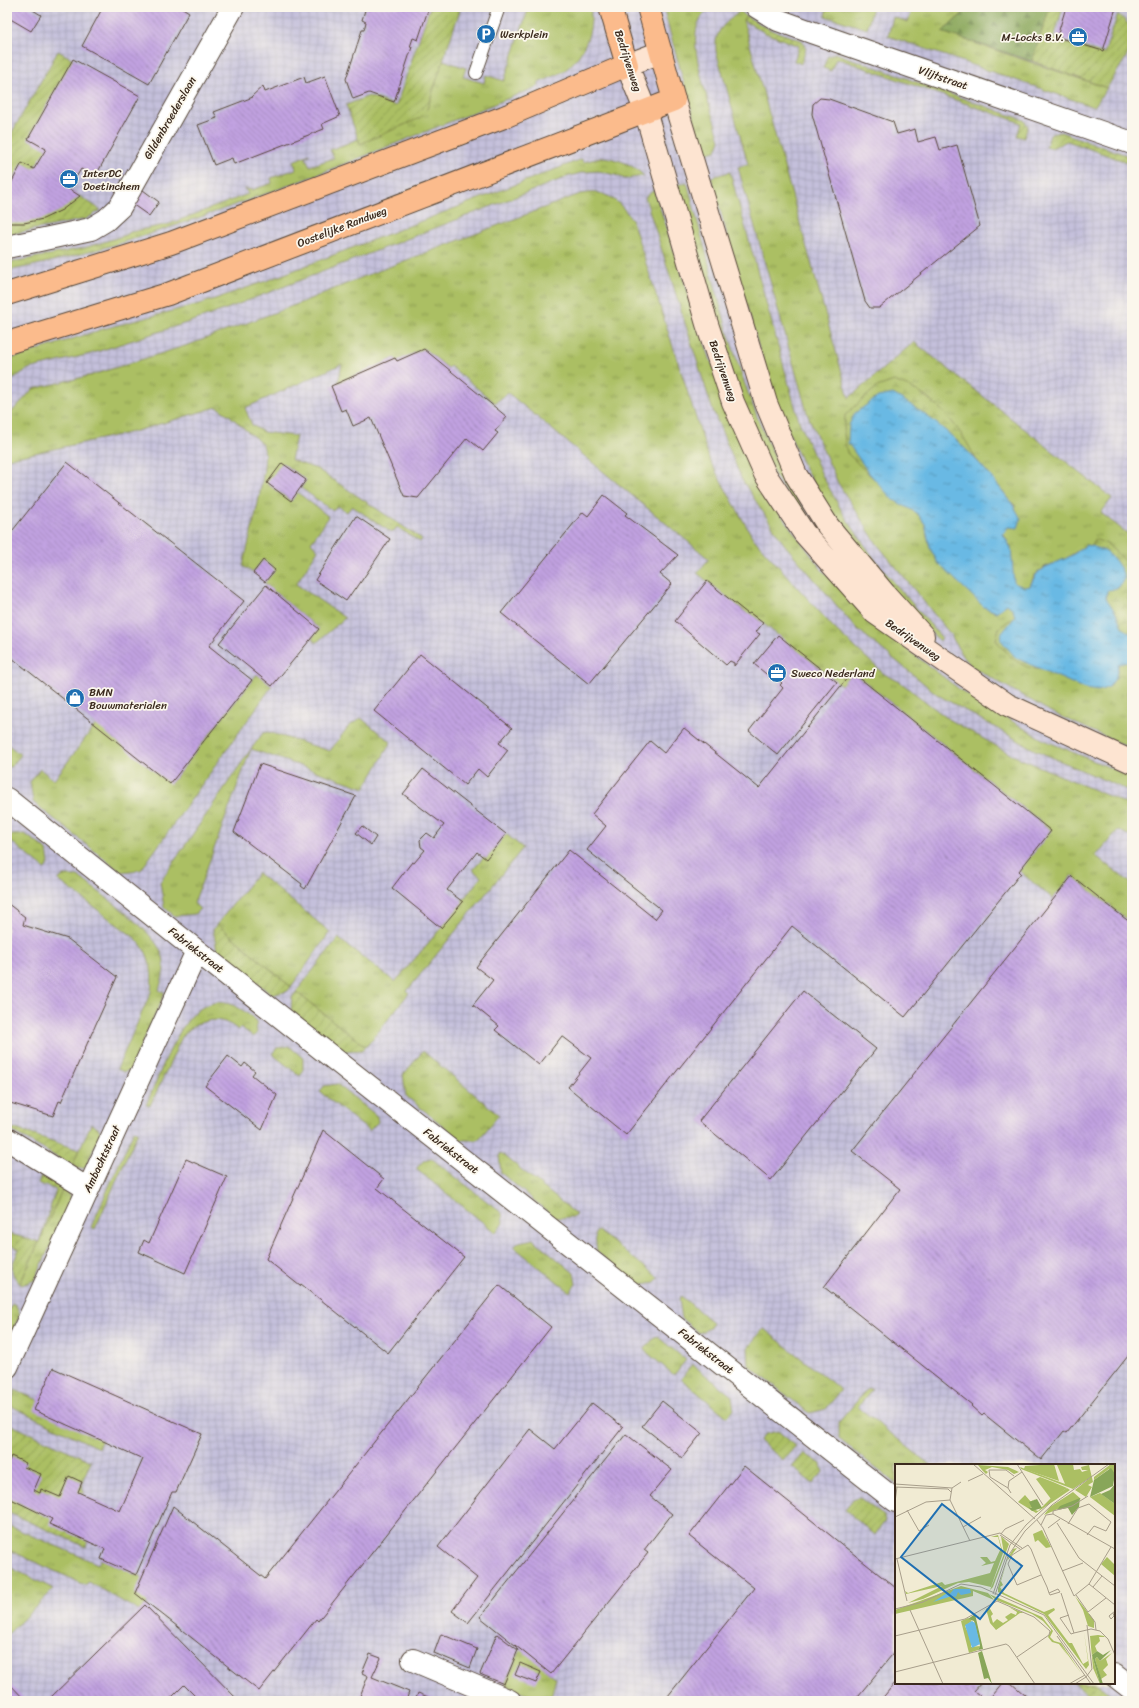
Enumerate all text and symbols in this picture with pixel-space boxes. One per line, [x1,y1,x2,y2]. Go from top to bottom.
parking icon: Werkplein [475,23,497,45]
place label: Werkplein [500,25,548,44]
office icon: M-Locks B.V. [1067,26,1089,48]
street label: Bedrijvenweg [609,27,647,95]
place label: M-Locks B.V. [1001,28,1064,47]
street label: Vlijtstraat [916,61,970,95]
street label: Gildenbroederslaan [138,73,202,163]
place label: InterDC Doetinchem [82,164,140,196]
office icon: InterDC Doetinchem [58,168,80,190]
street label: Oostelijke Randweg [294,201,390,253]
street label: Bedrijvenweg [704,338,743,405]
street label: Bedrijvenweg [881,614,945,666]
office icon: Sweco Nederland [766,662,788,684]
place label: Sweco Nederland [791,664,876,683]
place label: BMN Bouwmaterialen [89,683,167,715]
shop icon: BMN Bouwmaterialen [64,687,86,709]
street label: Fabriekstraat [164,922,228,978]
street label: Ambachtstraat [78,1122,126,1197]
street label: Fabriekstraat [419,1123,483,1179]
street label: Fabriekstraat [674,1323,738,1379]
inset map [895,1464,1115,1684]

